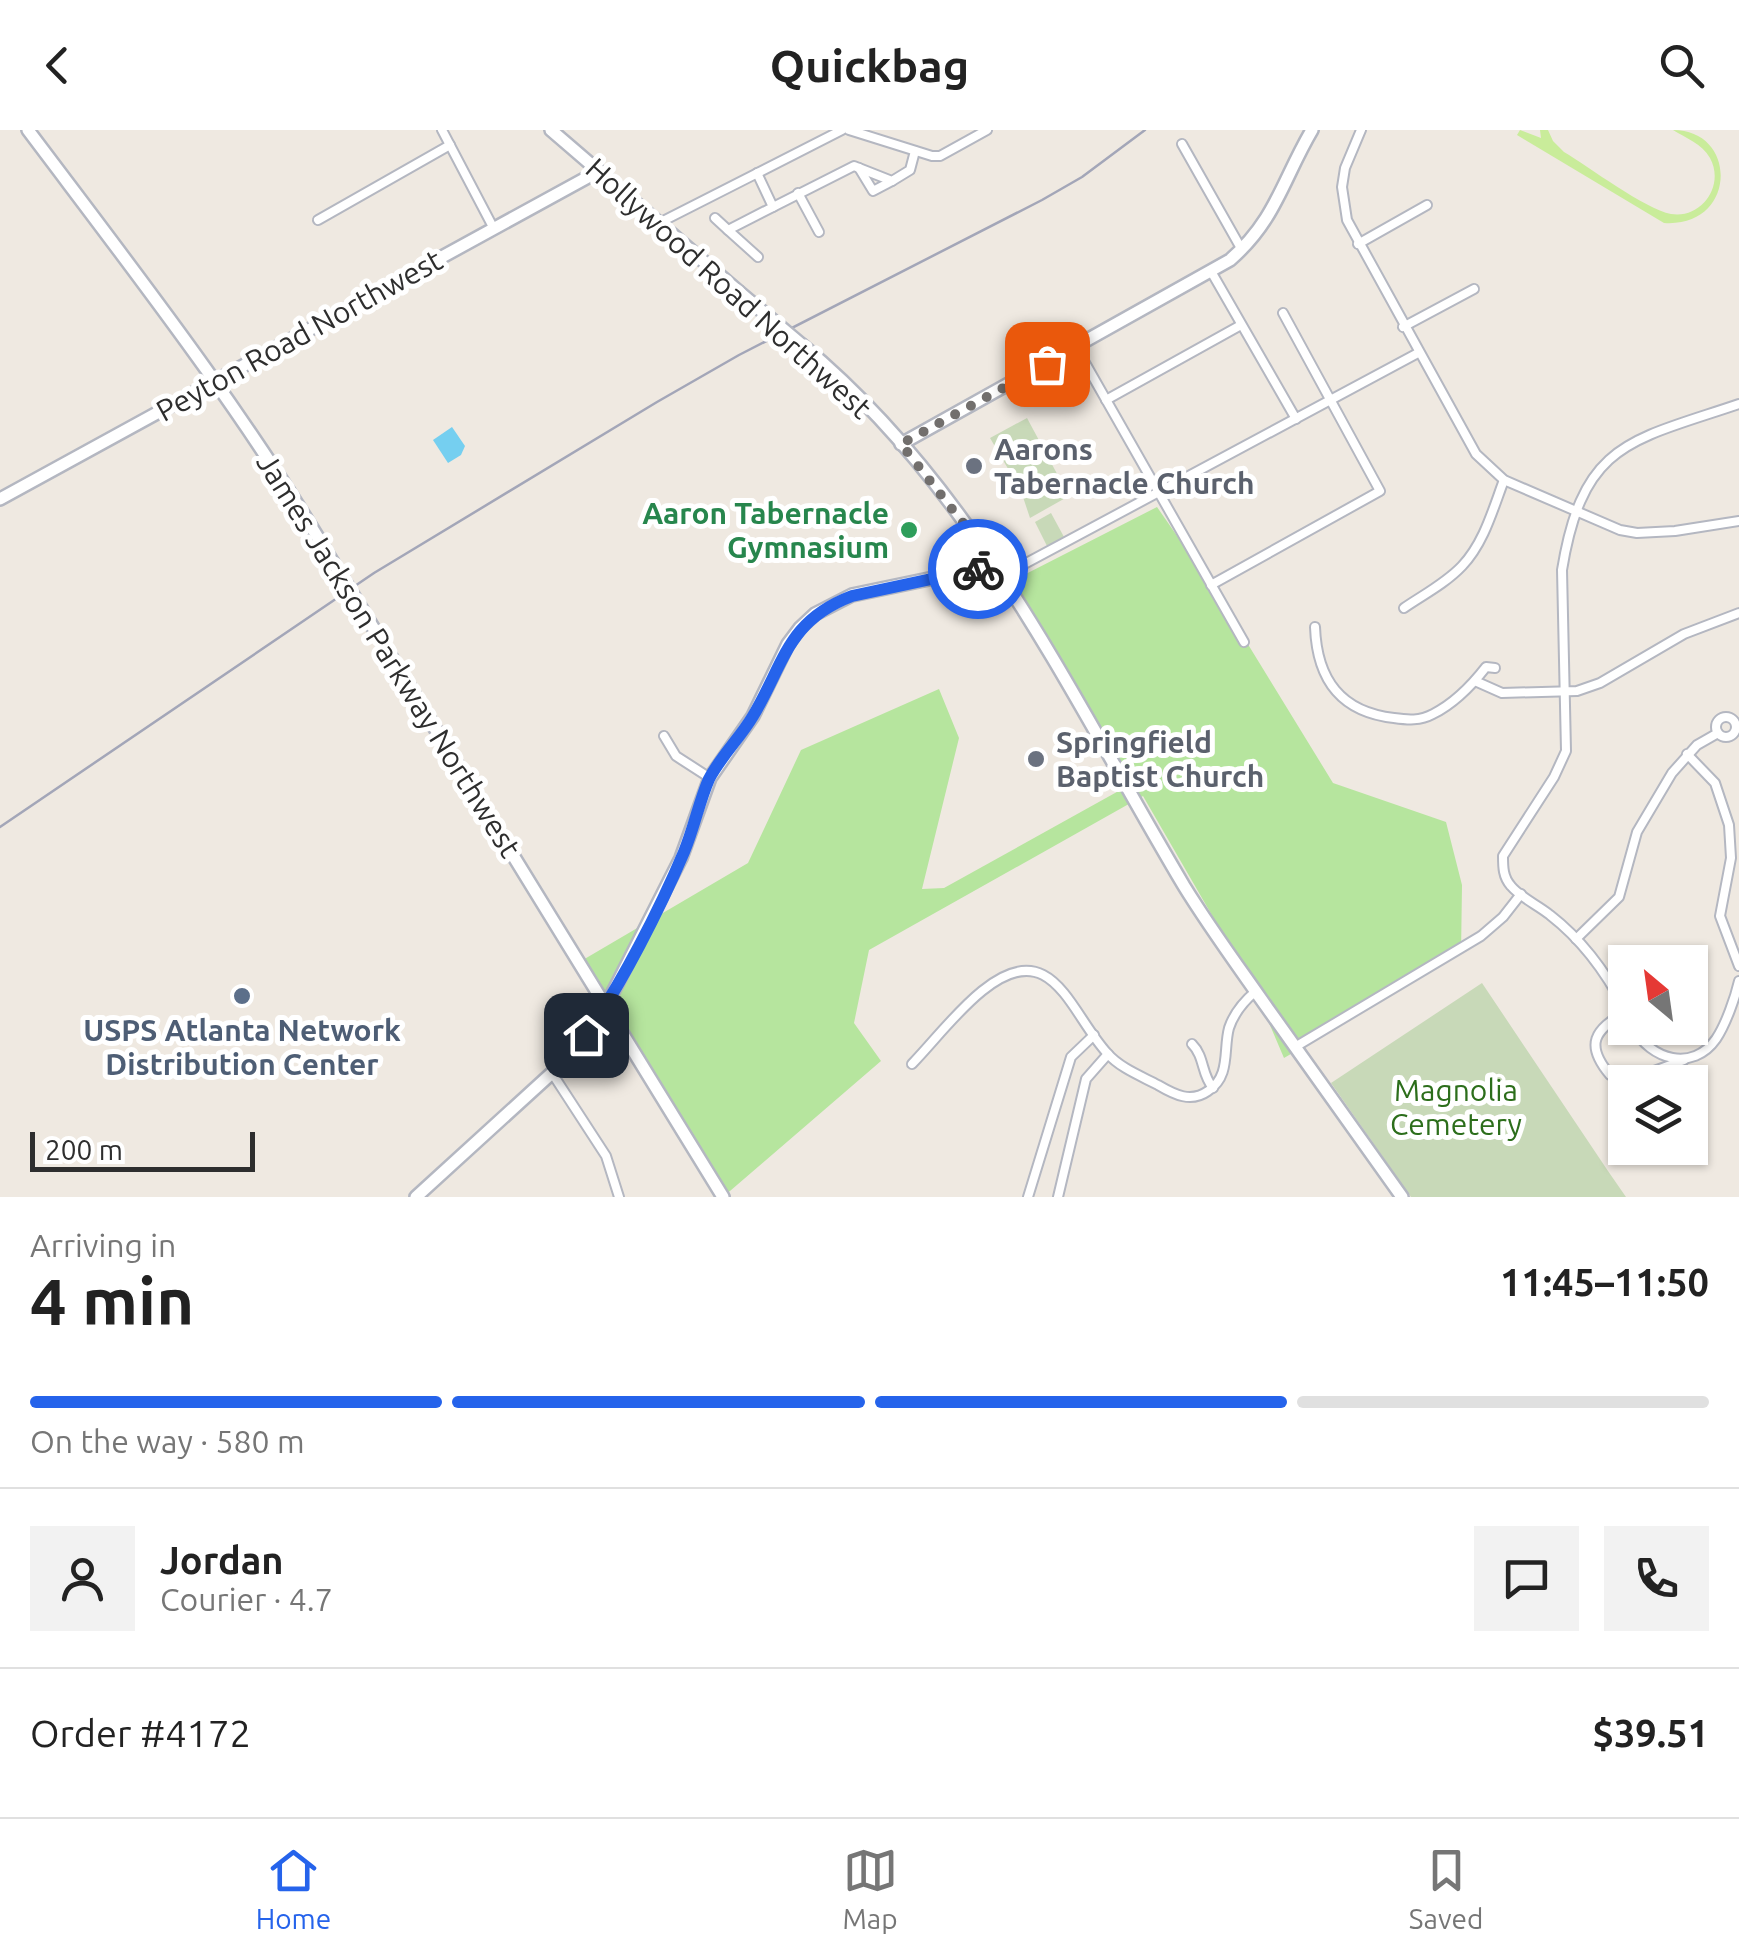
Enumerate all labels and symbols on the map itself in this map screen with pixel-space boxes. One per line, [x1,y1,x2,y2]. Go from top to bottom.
street label: Hollywood Road Northwest [579,151,879,425]
street label: Peyton Road Northwest [150,242,448,428]
pin [1005,322,1090,407]
place label: Aarons Tabernacle Church [994,432,1255,500]
street label: James Jackson Parkway Northwest [250,447,528,863]
marker: Aarons Tabernacle Church [963,455,985,477]
place label: Aaron Tabernacle Gymnasium [642,496,889,564]
marker: Aaron Tabernacle Gymnasium [898,519,920,541]
courier [928,519,1028,619]
place label: Springfield Baptist Church [1056,725,1264,793]
marker: Springfield Baptist Church [1025,748,1047,770]
north arrow [1608,945,1708,1045]
marker: USPS Atlanta Network Distribution Center [231,985,253,1007]
pin [544,993,629,1078]
place label: USPS Atlanta Network Distribution Center [83,1013,401,1081]
park label: Magnolia Cemetery [1390,1073,1522,1141]
scale bar [30,1127,255,1172]

